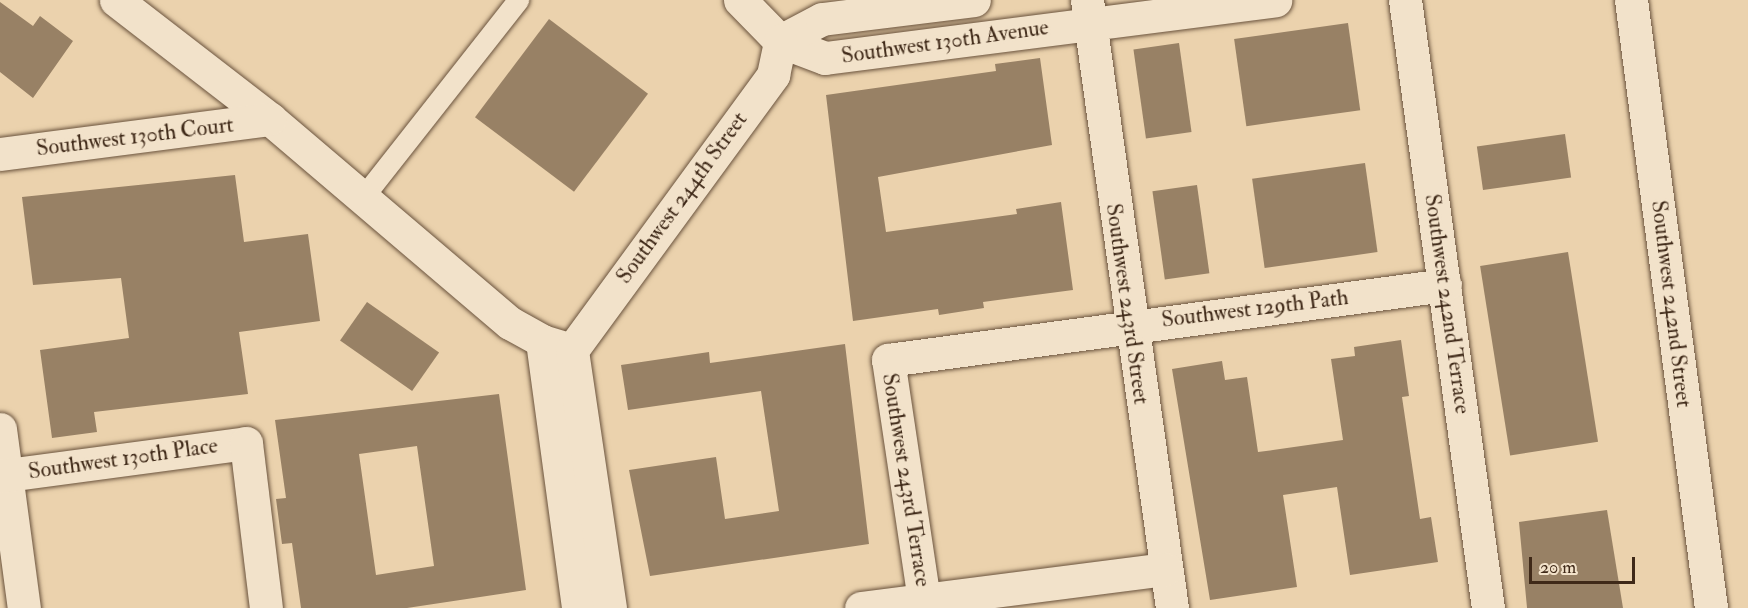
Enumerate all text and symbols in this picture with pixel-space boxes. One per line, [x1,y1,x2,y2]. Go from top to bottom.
street label: Southwest 130th Avenue [840,14,1050,70]
street label: Southwest 244th Street [611,107,753,289]
street label: Southwest 130th Court [35,112,235,162]
street label: Southwest 242nd Terrace [1419,192,1475,416]
street label: Southwest 242nd Street [1645,199,1697,409]
street label: Southwest 243rd Street [1100,202,1154,406]
street label: Southwest 129th Path [1160,284,1350,334]
street label: Southwest 243rd Terrace [876,371,936,589]
street label: Southwest 130th Place [27,433,219,485]
scale bar [1532,545,1638,583]
text: 20 m [1540,556,1576,579]

